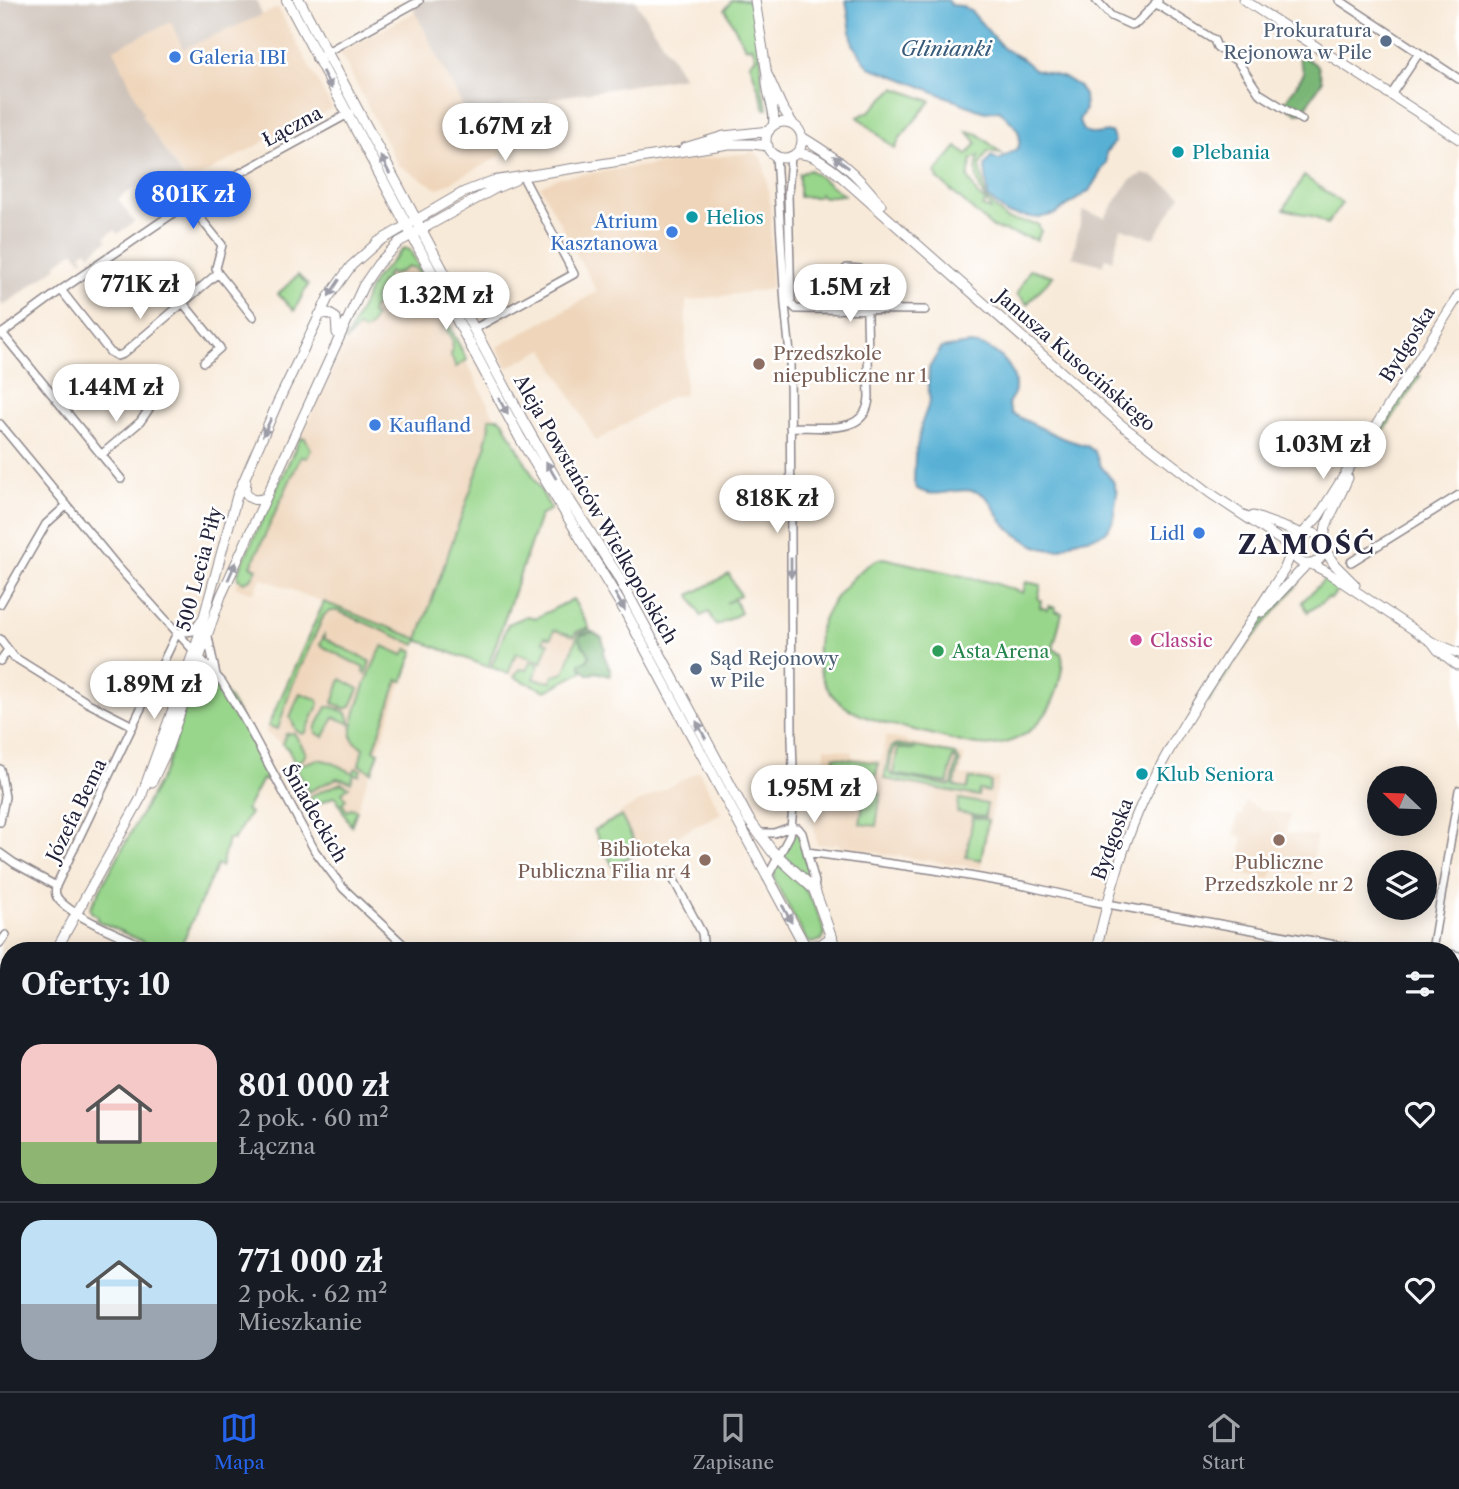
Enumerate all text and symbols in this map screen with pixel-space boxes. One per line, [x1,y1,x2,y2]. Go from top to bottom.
place label: Prokuratura Rejonowa w Pile [1223,19,1372,64]
marker: Prokuratura Rejonowa w Pile [1378,33,1394,49]
water label: Glinianki [900,36,993,61]
place label: Galeria IBI [189,46,287,69]
marker: Galeria IBI [167,49,183,65]
one-way arrow [321,70,333,90]
street label: Łączna [258,101,326,152]
pin: 1.67M zł [433,104,577,163]
text: 1.67M zł [458,112,552,140]
place label: Plebania [1192,141,1270,164]
marker: Plebania [1170,144,1186,160]
one-way arrow [379,155,391,175]
one-way arrow [833,155,850,170]
pin: 801K zł [128,172,258,231]
text: 801K zł [151,180,235,208]
place label: Helios [706,206,764,229]
marker: Helios [684,209,700,225]
place label: Atrium Kasztanowa [550,210,658,255]
marker: Atrium Kasztanowa [664,224,680,240]
pin: 771K zł [75,262,205,321]
pin: 1.5M zł [785,264,915,324]
text: 771K zł [100,270,180,298]
pin: 1.32M zł [374,272,518,332]
text: 1.5M zł [810,273,890,301]
one-way arrow [328,279,341,298]
text: 1.32M zł [399,281,493,309]
street label: Janusza Kusocińskiego [989,283,1160,436]
street label: Bydgoska [1375,302,1440,386]
place label: Przedszkole niepubliczne nr 1 [773,342,928,387]
marker: Przedszkole niepubliczne nr 1 [751,356,767,372]
pin: 1.44M zł [44,364,188,424]
street label: Aleja Powstańców Wielkopolskich [508,370,682,648]
text: 1.44M zł [68,373,164,401]
one-way arrow [497,397,509,416]
place label: Kaufland [389,414,471,437]
one-way arrow [261,417,272,438]
marker: Kaufland [367,417,383,433]
pin: 1.03M zł [1251,421,1395,481]
text: 1.03M zł [1275,430,1371,458]
one-way arrow [545,460,557,479]
pin: 818K zł [712,476,842,535]
text: 818K zł [735,484,819,512]
street label: 500 Lecia Piły [172,504,227,634]
place label: Lidl [1150,522,1185,545]
marker: Lidl [1191,525,1207,541]
district label: ZAMOŚĆ [1238,528,1376,561]
one-way arrow [785,558,797,580]
one-way arrow [227,560,238,581]
one-way arrow [613,592,626,611]
place label: Classic [1150,629,1213,652]
marker: Classic [1128,632,1144,648]
place label: Asta Arena [951,640,1049,663]
marker: Asta Arena [930,643,946,659]
place label: Sąd Rejonowy w Pile [709,647,839,692]
marker: Sąd Rejonowy w Pile [688,661,704,677]
pin: 1.89M zł [82,662,226,721]
text: 1.89M zł [106,670,202,698]
one-way arrow [695,721,707,740]
street label: Józefa Bema [40,755,111,868]
street label: Śniadeckich [277,760,352,867]
place label: Klub Seniora [1156,763,1274,786]
pin: 1.95M zł [742,766,886,825]
marker: Klub Seniora [1134,766,1150,782]
north arrow [1367,766,1437,836]
map controls [1367,766,1437,920]
text: 1.95M zł [767,774,861,802]
street label: Bydgoska [1087,795,1138,883]
marker: Publiczne Przedszkole nr 2 [1271,832,1287,848]
place label: Biblioteka Publiczna Filia nr 4 [517,838,691,883]
button: layers [1367,850,1437,920]
place label: Publiczne Przedszkole nr 2 [1204,851,1354,896]
marker: Biblioteka Publiczna Filia nr 4 [697,852,713,868]
one-way arrow [781,904,793,924]
icon: filters [1401,965,1439,1003]
text: Oferty: 10 [21,966,171,1003]
text: 801 000 zł [238,1067,389,1104]
icon: home [77,1072,161,1156]
icon: heart [1401,1095,1439,1133]
text: 2 pok. · 60 m² [238,1104,389,1132]
text: Łączna [238,1132,316,1160]
text: 771 000 zł [238,1243,383,1280]
icon: home [77,1248,161,1332]
icon: heart [1401,1271,1439,1309]
text: 2 pok. · 62 m² [238,1280,387,1308]
text: Mieszkanie [238,1308,362,1336]
tab: Mapa [214,1409,265,1474]
tab: Zapisane [693,1409,774,1474]
tab: Start [1202,1409,1245,1474]

